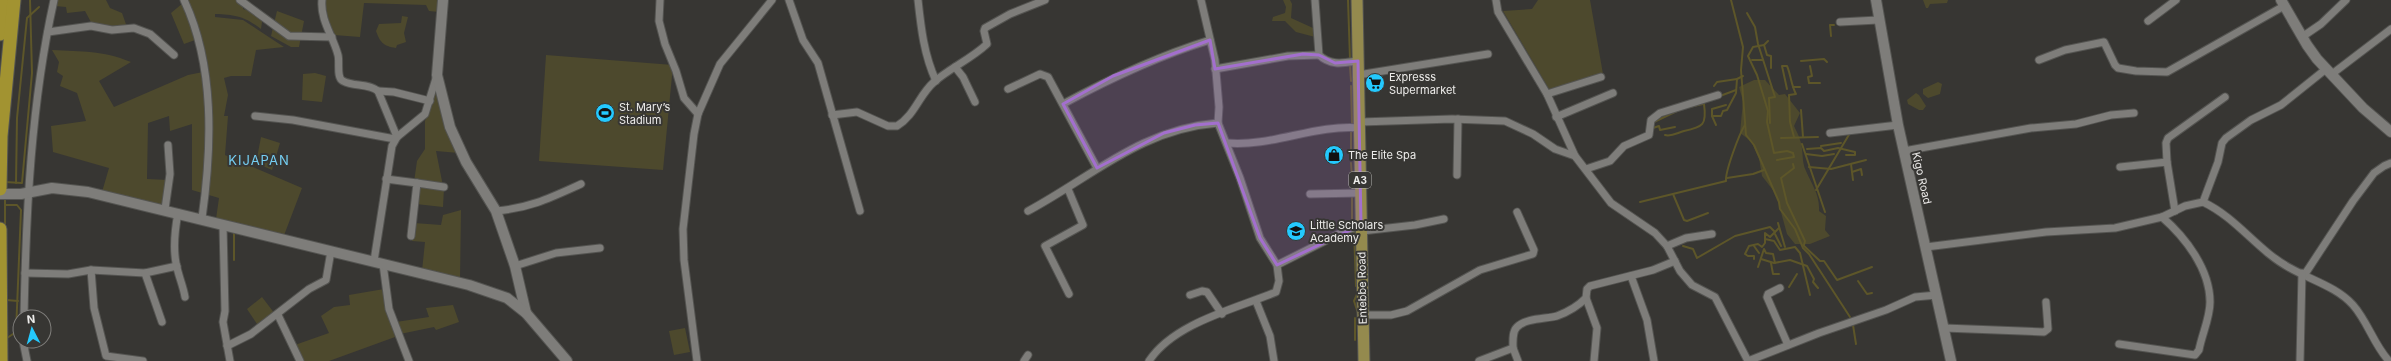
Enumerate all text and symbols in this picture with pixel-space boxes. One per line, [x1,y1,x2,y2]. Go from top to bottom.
place label: Expresss Supermarket [1389,70,1456,97]
supermarket icon: Expresss Supermarket [1364,72,1386,94]
place label: St. Mary’s Stadium [619,100,671,127]
sports icon: St. Mary’s Stadium [594,102,616,124]
shop icon: The Elite Spa [1323,144,1345,166]
place label: The Elite Spa [1348,148,1416,162]
street label: Kigo Road [1909,151,1935,205]
district label: KIJAPAN [228,152,290,168]
road number: A3 [1349,172,1371,188]
place label: Little Scholars Academy [1310,218,1383,245]
school or university icon: Little Scholars Academy [1285,220,1307,242]
street label: Entebbe Road [1354,252,1370,324]
north arrow [12,309,52,349]
text: N [26,312,36,326]

